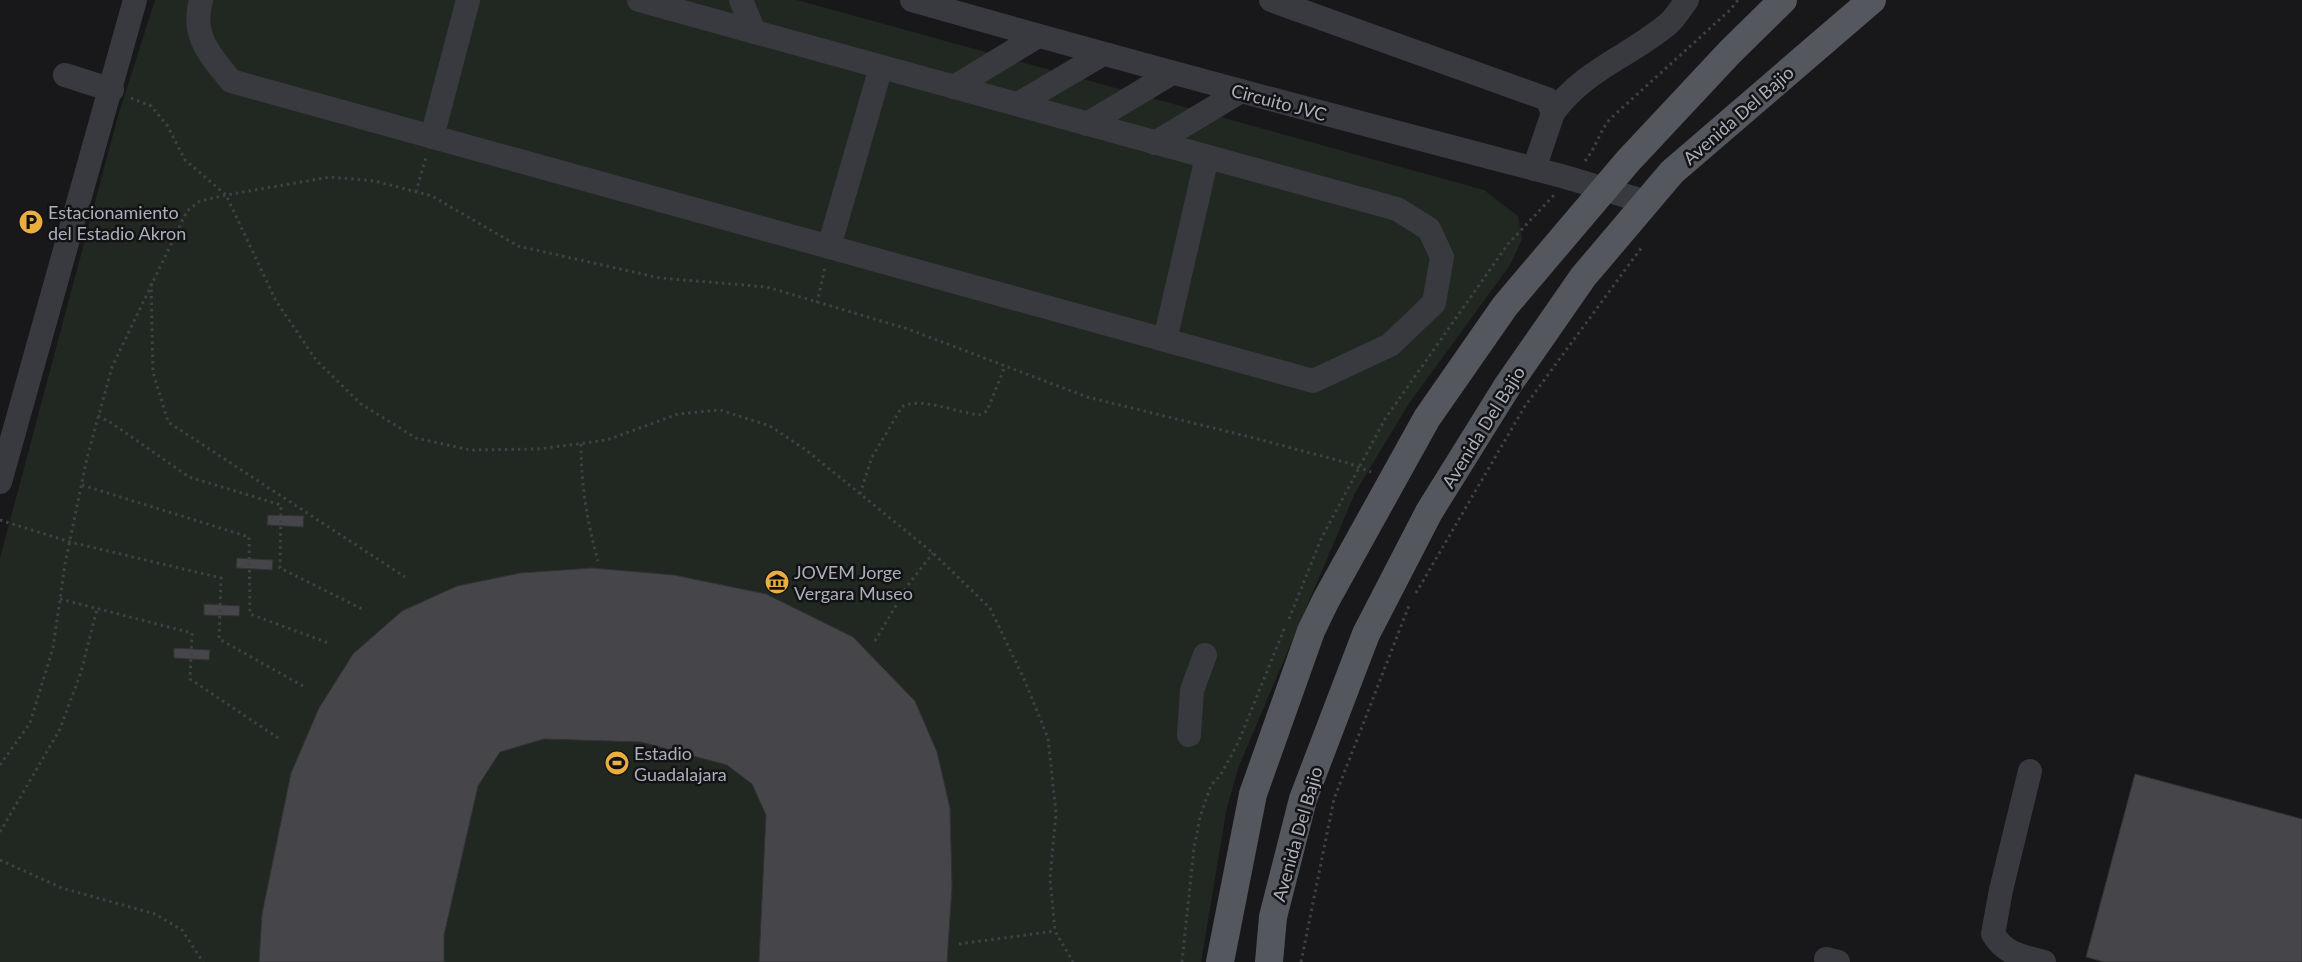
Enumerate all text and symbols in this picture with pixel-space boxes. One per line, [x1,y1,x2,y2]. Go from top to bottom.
street label: Avenida Del Bajio [1678,61,1798,169]
street label: Circuito JVC [1229,79,1329,125]
place label: Estacionamiento del Estadio Akron [48,201,186,244]
parking icon: Estacionamiento del Estadio Akron [18,209,44,235]
street label: Avenida Del Bajio [1437,362,1529,492]
place label: JOVEM Jorge Vergara Museo [794,561,913,604]
museum icon: JOVEM Jorge Vergara Museo [764,569,790,595]
place label: Estadio Guadalajara [634,742,727,785]
sports icon: Estadio Guadalajara [604,750,630,776]
street label: Avenida Del Bajio [1267,764,1327,904]

